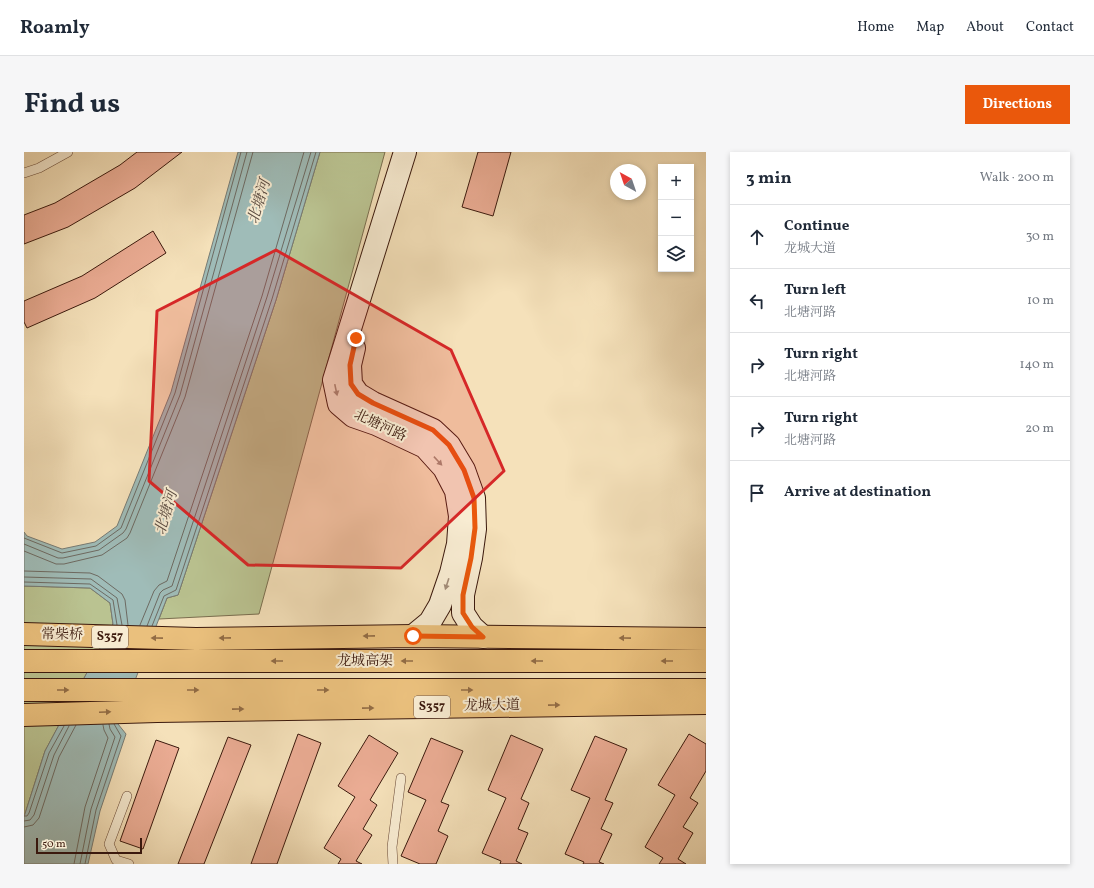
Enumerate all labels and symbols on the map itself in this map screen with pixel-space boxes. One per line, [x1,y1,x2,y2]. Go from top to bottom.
north arrow [610,164,646,200]
water label: 北塘河 [243,175,277,227]
route end [347,329,365,347]
one-way arrow [333,384,339,396]
street label: 北塘河路 [351,406,409,446]
one-way arrow [433,456,443,466]
water label: 北塘河 [150,486,184,538]
one-way arrow [444,578,450,590]
street label: 常柴桥 [41,625,83,645]
road number: S357 [92,626,128,648]
route start [404,627,422,645]
one-way arrow [363,633,375,640]
one-way arrow [150,635,163,641]
one-way arrow [218,635,231,641]
one-way arrow [618,635,631,641]
street label: 龙城高架 [337,652,393,671]
one-way arrow [270,658,283,664]
one-way arrow [400,658,413,664]
one-way arrow [530,658,543,664]
one-way arrow [660,658,673,664]
one-way arrow [57,687,70,693]
one-way arrow [187,687,200,693]
one-way arrow [317,687,330,693]
one-way arrow [461,687,474,693]
road number: S357 [414,696,450,718]
street label: 龙城大道 [464,696,520,716]
one-way arrow [548,702,561,708]
one-way arrow [362,705,375,711]
one-way arrow [232,706,244,713]
one-way arrow [99,709,111,716]
scale bar [36,836,142,855]

